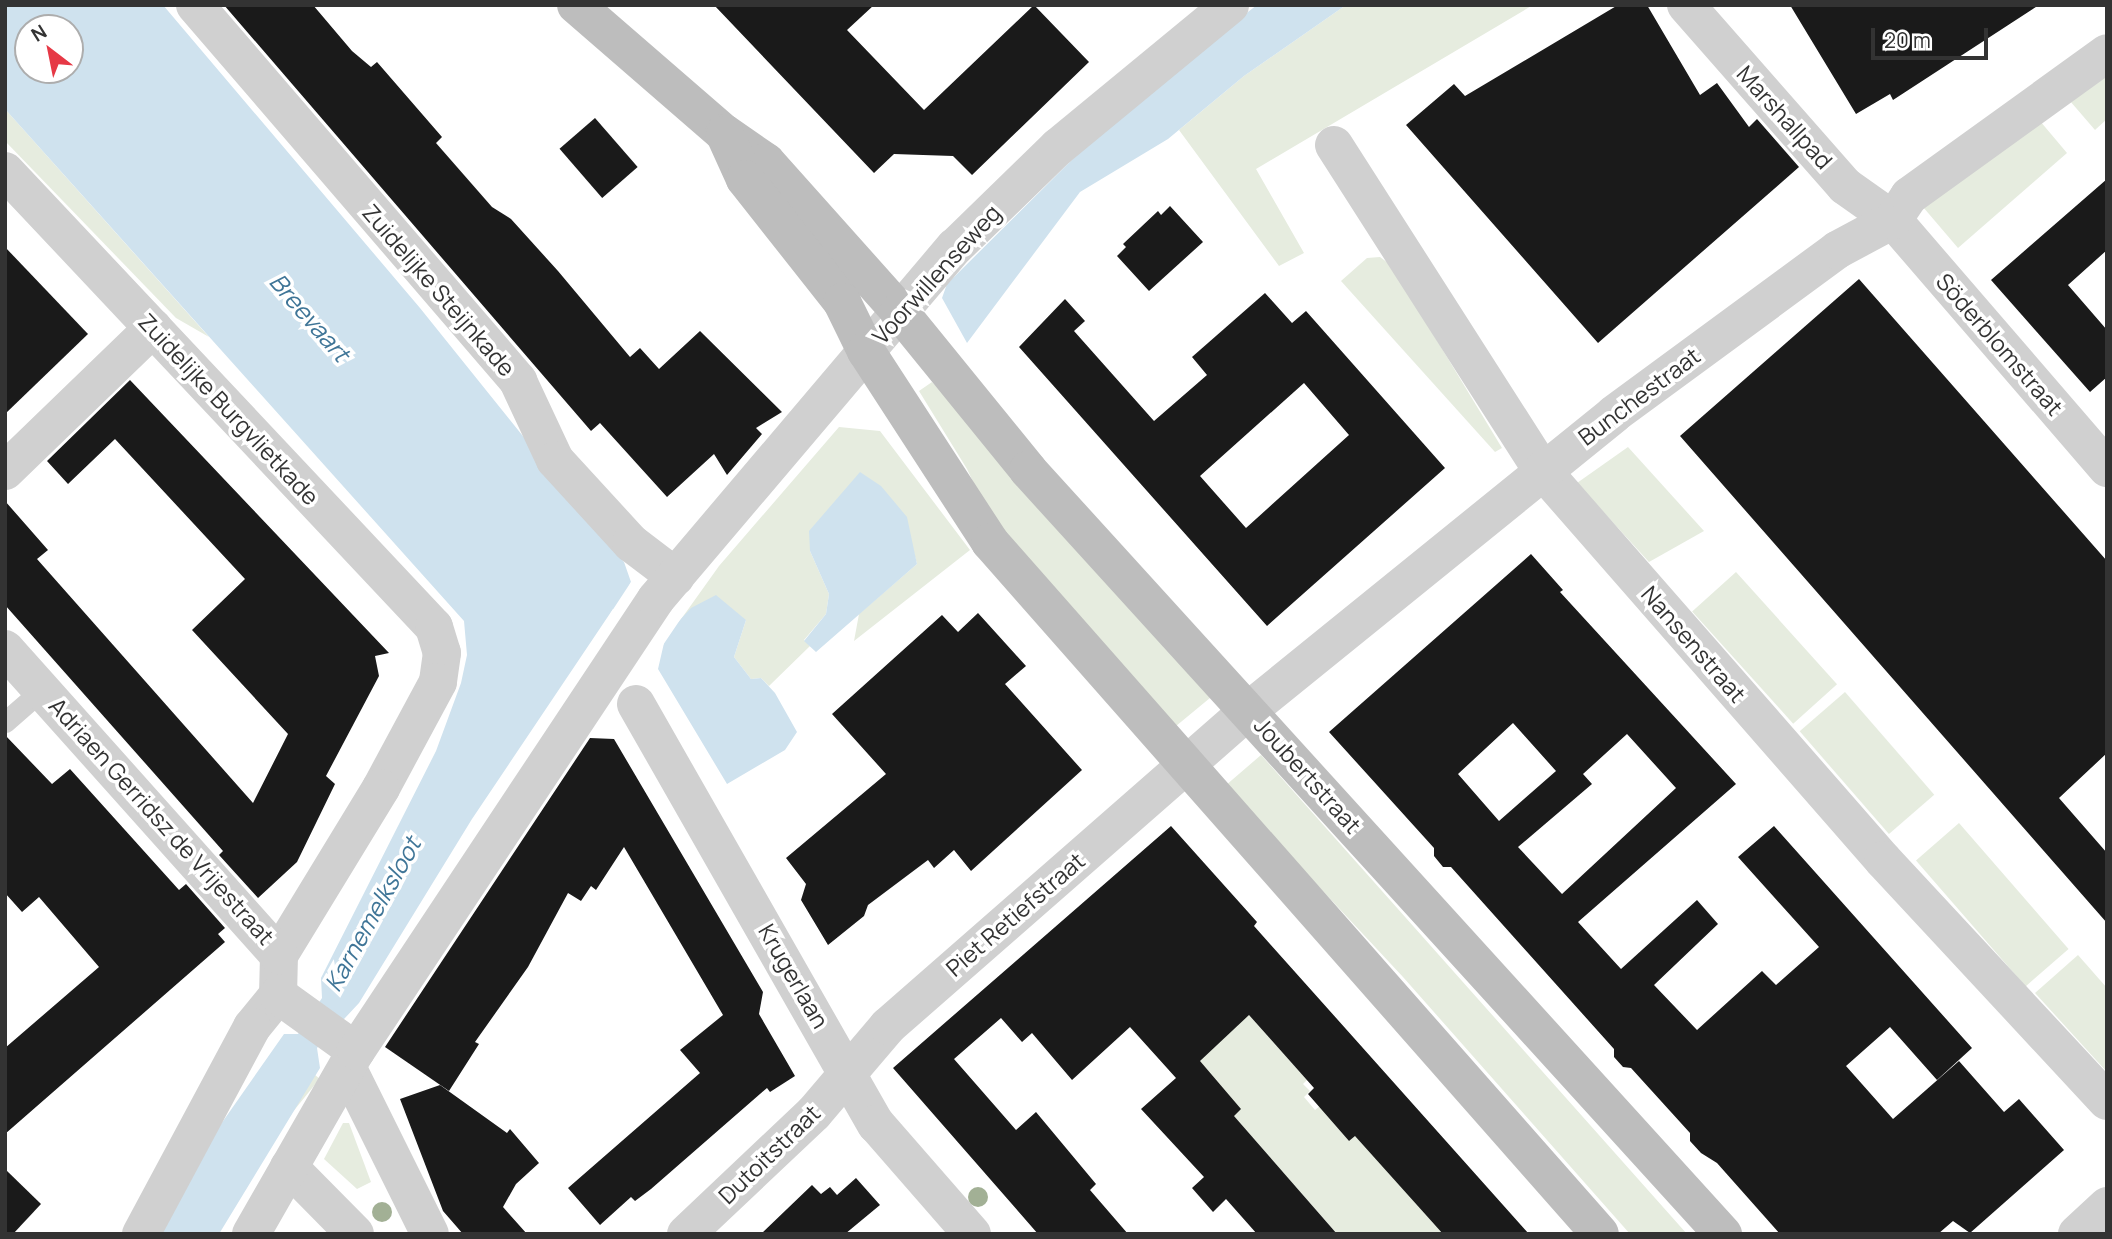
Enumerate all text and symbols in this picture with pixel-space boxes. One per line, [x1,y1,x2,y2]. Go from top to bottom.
north arrow [14,14,84,84]
scale bar [1874,14,1991,58]
text: N [26,18,52,48]
text: 20 m [1884,26,1931,54]
street label: Marshallpad [1732,60,1838,174]
street label: Zuidelijke Steijnkade [357,199,521,381]
street label: Voorwillenseweg [866,199,1006,349]
water label: Breevaart [264,267,356,367]
street label: Söderblomstraat [1931,267,2069,421]
street label: Zuidelijke Burgvlietkade [133,308,325,510]
street label: Bunchestraat [1573,341,1705,451]
street label: Nansenstraat [1636,580,1752,708]
street label: Adriaen Gerridsz de Vrijestraat [44,692,280,950]
street label: Joubertstraat [1249,711,1367,839]
water label: Karnemelksloot [318,832,426,996]
street label: Piet Retiefstraat [940,846,1090,982]
street label: Krugerlaan [753,919,835,1033]
street label: Dutoitstraat [713,1099,825,1209]

